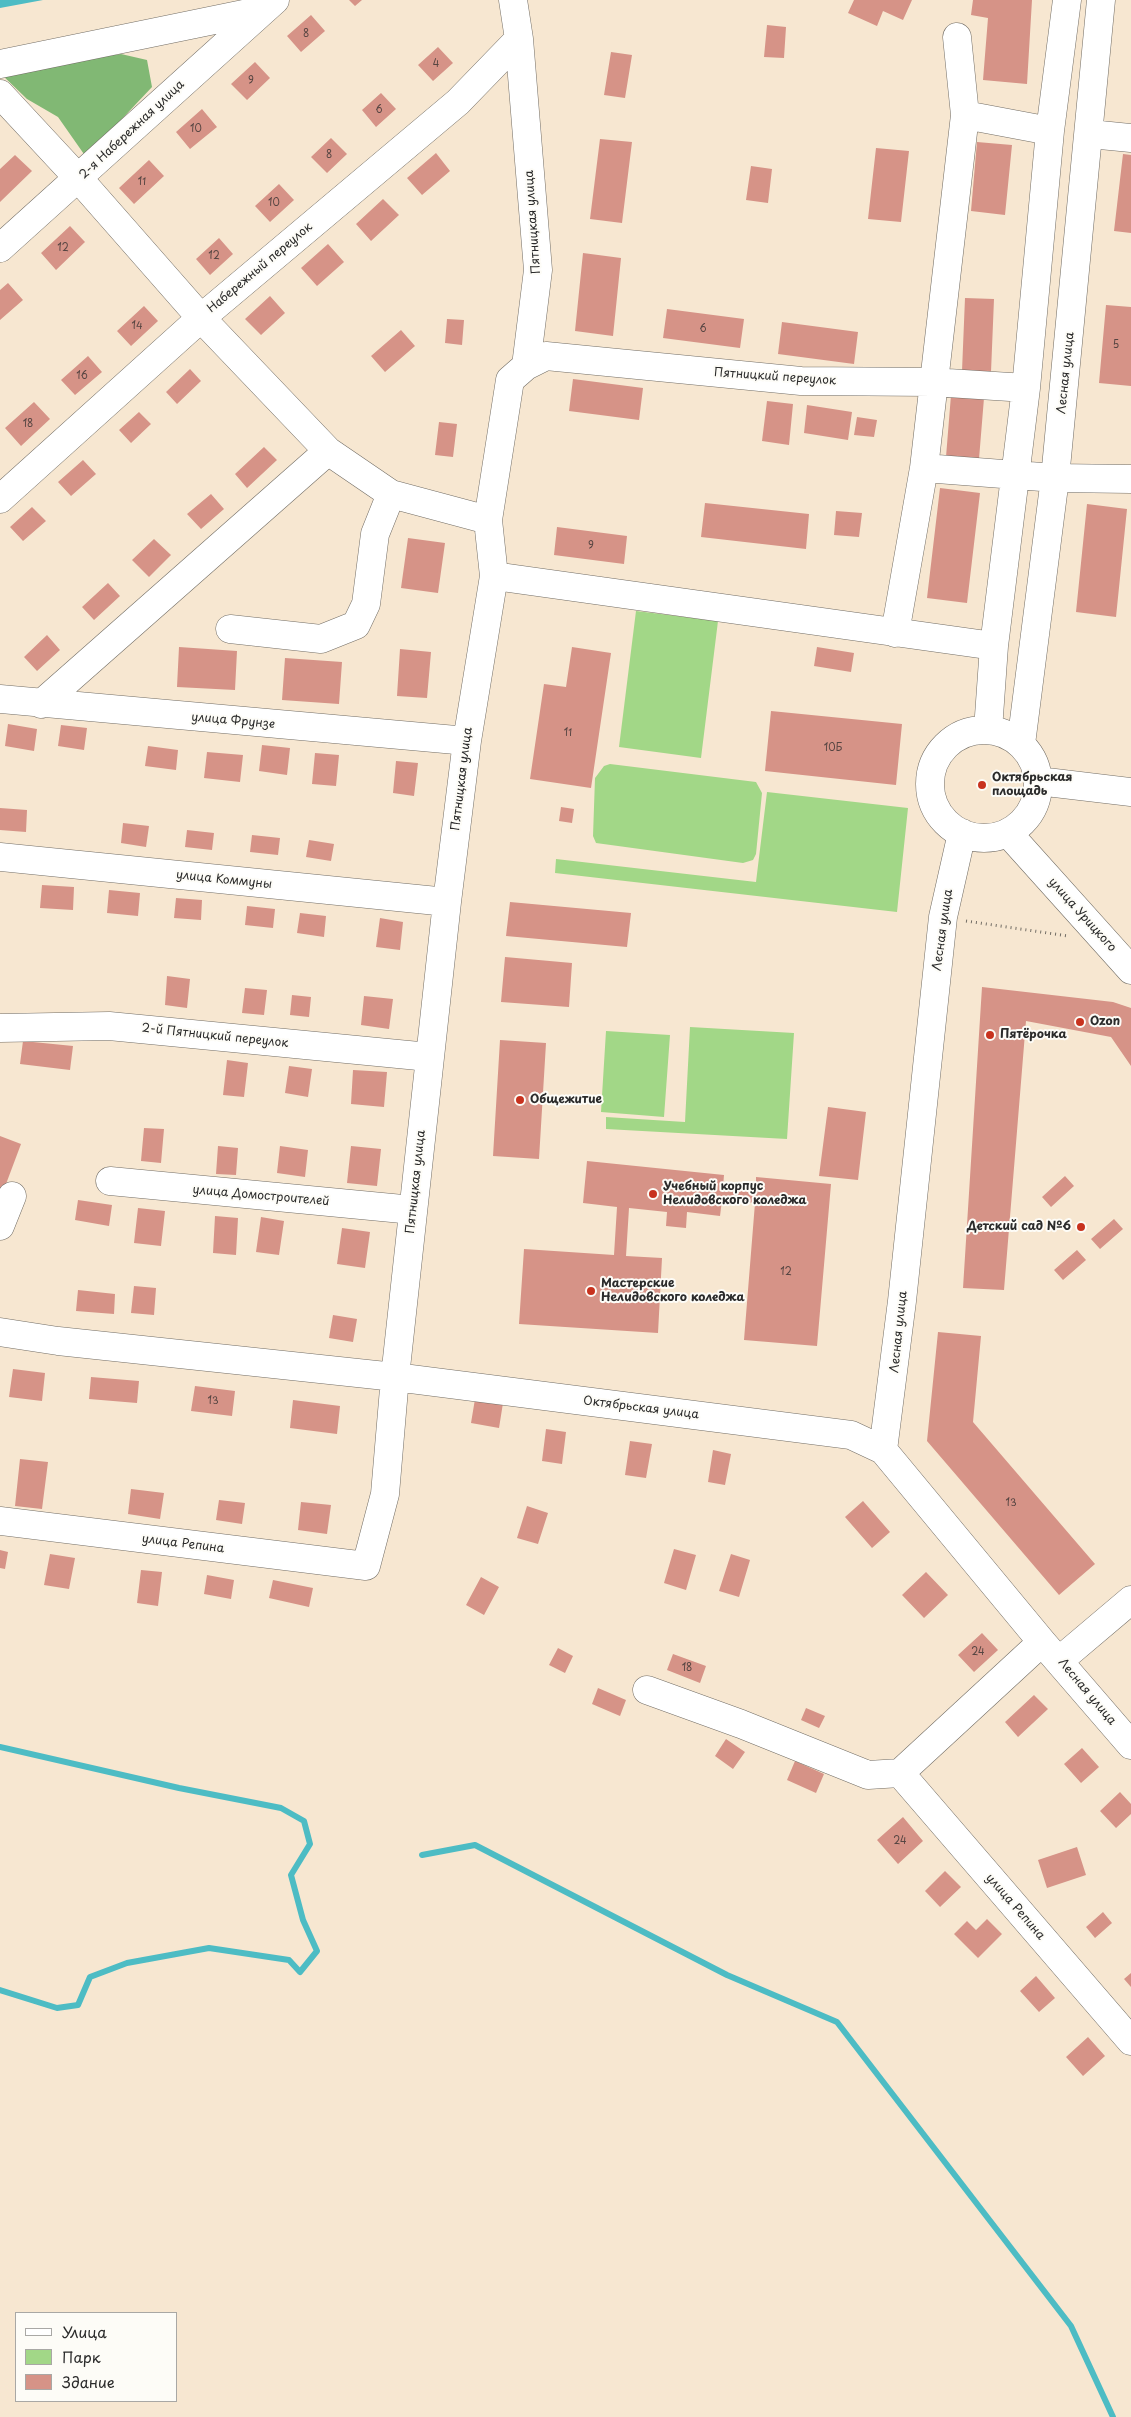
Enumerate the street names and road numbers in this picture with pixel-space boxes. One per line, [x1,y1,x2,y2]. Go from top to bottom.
street label: 2-я Набережная улица [76,78,188,182]
street label: Пятницкая улица [522,170,544,274]
street label: Набережный переулок [205,220,315,316]
street label: Лесная улица [1055,331,1077,415]
street label: Пятницкий переулок [713,366,837,388]
street label: улица Фрунзе [191,710,275,732]
street label: Пятницкая улица [449,726,475,832]
street label: улица Коммуны [175,868,273,892]
street label: улица Урицкого [1045,875,1119,955]
street label: Лесная улица [930,888,956,972]
street label: 2-й Пятницкий переулок [141,1021,289,1051]
street label: Пятницкая улица [403,1130,429,1234]
street label: улица Домостроителей [192,1183,330,1209]
street label: Лесная улица [888,1290,910,1374]
street label: Октябрьская улица [582,1394,700,1422]
street label: улица Репина [141,1532,225,1556]
street label: Лесная улица [1055,1656,1119,1728]
street label: улица Репина [982,1871,1048,1943]

